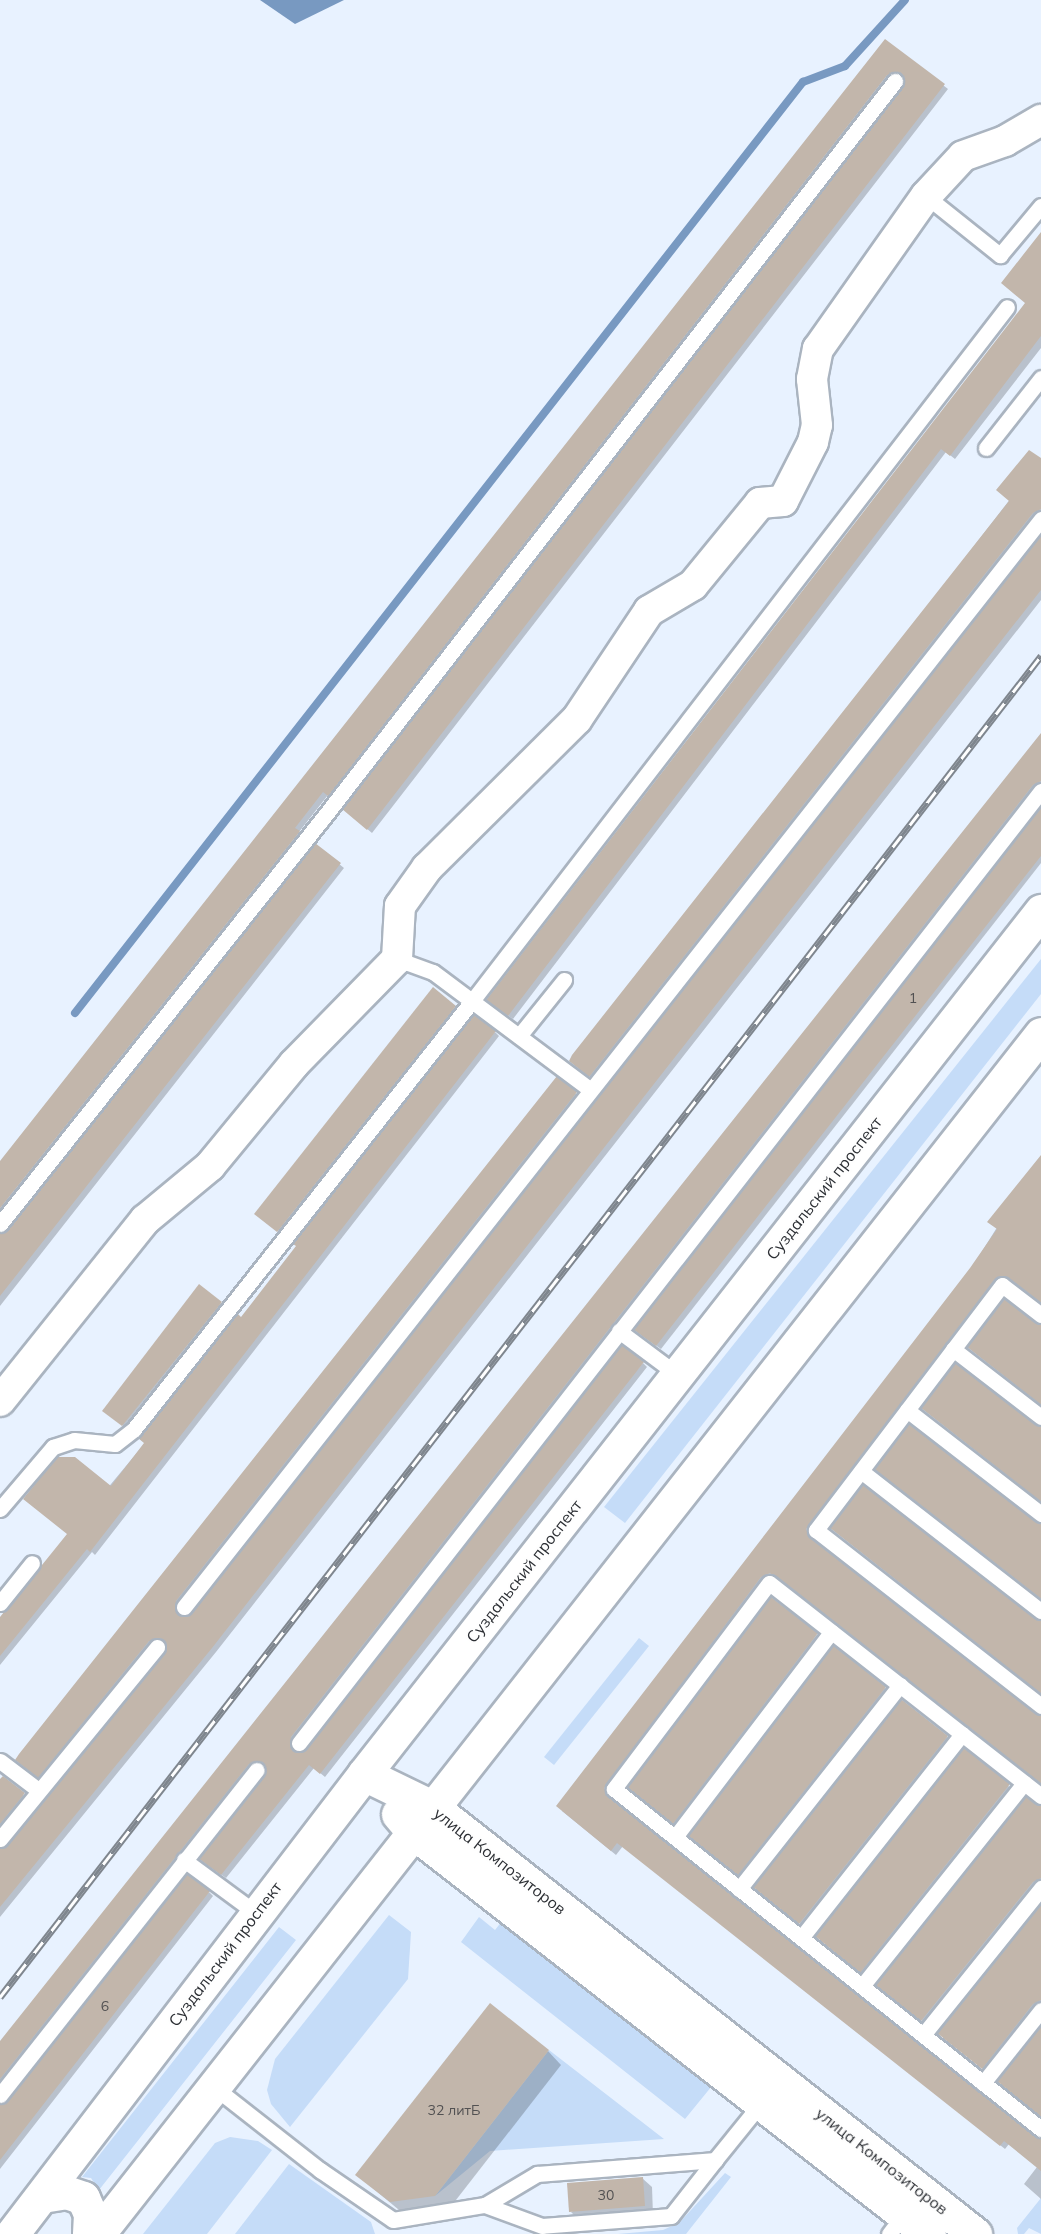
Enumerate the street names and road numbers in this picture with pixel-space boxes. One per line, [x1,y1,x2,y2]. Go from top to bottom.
street label: Суздальский проспект [762,1113,886,1263]
street label: Суздальский проспект [462,1496,586,1646]
street label: улица Композиторов [430,1803,570,1919]
street label: Суздальский проспект [164,1878,286,2030]
street label: улица Композиторов [812,2103,952,2219]

